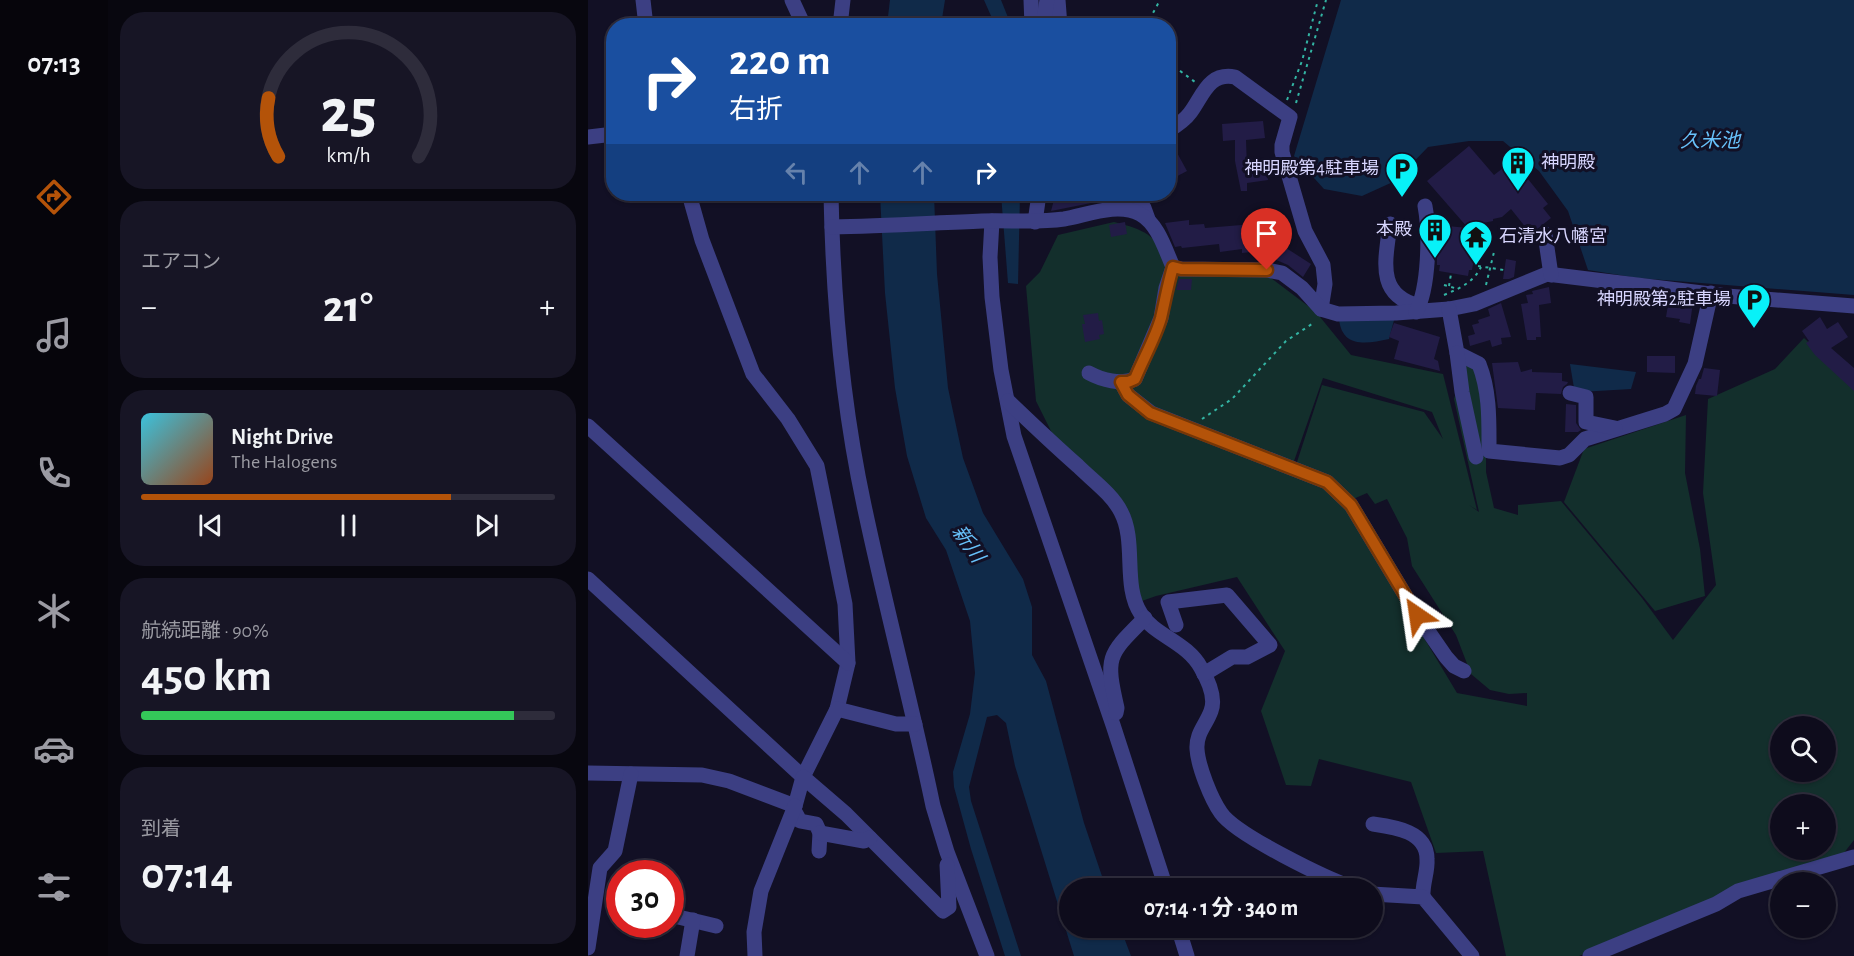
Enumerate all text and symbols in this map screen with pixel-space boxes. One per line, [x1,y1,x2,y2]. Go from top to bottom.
text: 220 m [729,40,831,82]
icon: right [630,42,708,120]
text: 07:13 [27,50,81,77]
text: 25 [320,82,376,144]
text: 右折 [729,96,783,123]
water label: 久米池 [1680,130,1742,151]
building icon: 神明殿 [1500,145,1536,192]
text: km/h [326,146,370,167]
parking icon: 神明殿第4駐車場 [1384,151,1420,198]
place label: 神明殿 [1541,153,1595,172]
icon: left [780,156,813,189]
icon: ahead [843,156,876,189]
icon: ahead [906,156,939,189]
icon: right [969,156,1002,189]
place label: 神明殿第4駐車場 [1244,158,1379,178]
icon: directions [33,176,75,218]
pin [1241,208,1292,270]
building icon: 本殿 [1417,212,1453,259]
icon: arrive [1250,217,1283,250]
temple icon: 石清水八幡宮 [1458,219,1494,266]
place label: 本殿 [1376,220,1412,239]
place label: 石清水八幡宮 [1499,227,1607,246]
text: エアコン [141,252,221,272]
parking icon: 神明殿第2駐車場 [1736,282,1772,329]
text: 21° [323,285,373,330]
place label: 神明殿第2駐車場 [1597,289,1731,309]
text: − [141,291,157,324]
text: + [539,291,555,324]
icon: music [33,314,75,356]
text: Night Drive [231,426,333,448]
icon: phone [33,452,75,494]
text: The Halogens [231,452,337,472]
icon: previous [194,509,227,542]
icon: pause [332,509,365,542]
icon: next [470,509,503,542]
water label: 新川 [948,521,990,568]
position arrow [1385,583,1449,647]
icon: climate [33,590,75,632]
text: 航続距離 · 90% [141,621,269,641]
text: 450 km [141,654,272,699]
map controls [1770,716,1836,938]
button: search [1770,716,1836,782]
icon: car [33,728,75,770]
button: + [1770,794,1836,860]
text: 到着 [141,819,181,839]
text: 07:14 [141,852,233,897]
speed limit sign: 30 [606,860,684,938]
icon: filters [33,866,75,908]
button: − [1770,872,1836,938]
text: 07:14 · 1 分 · 340 m [1144,897,1298,919]

